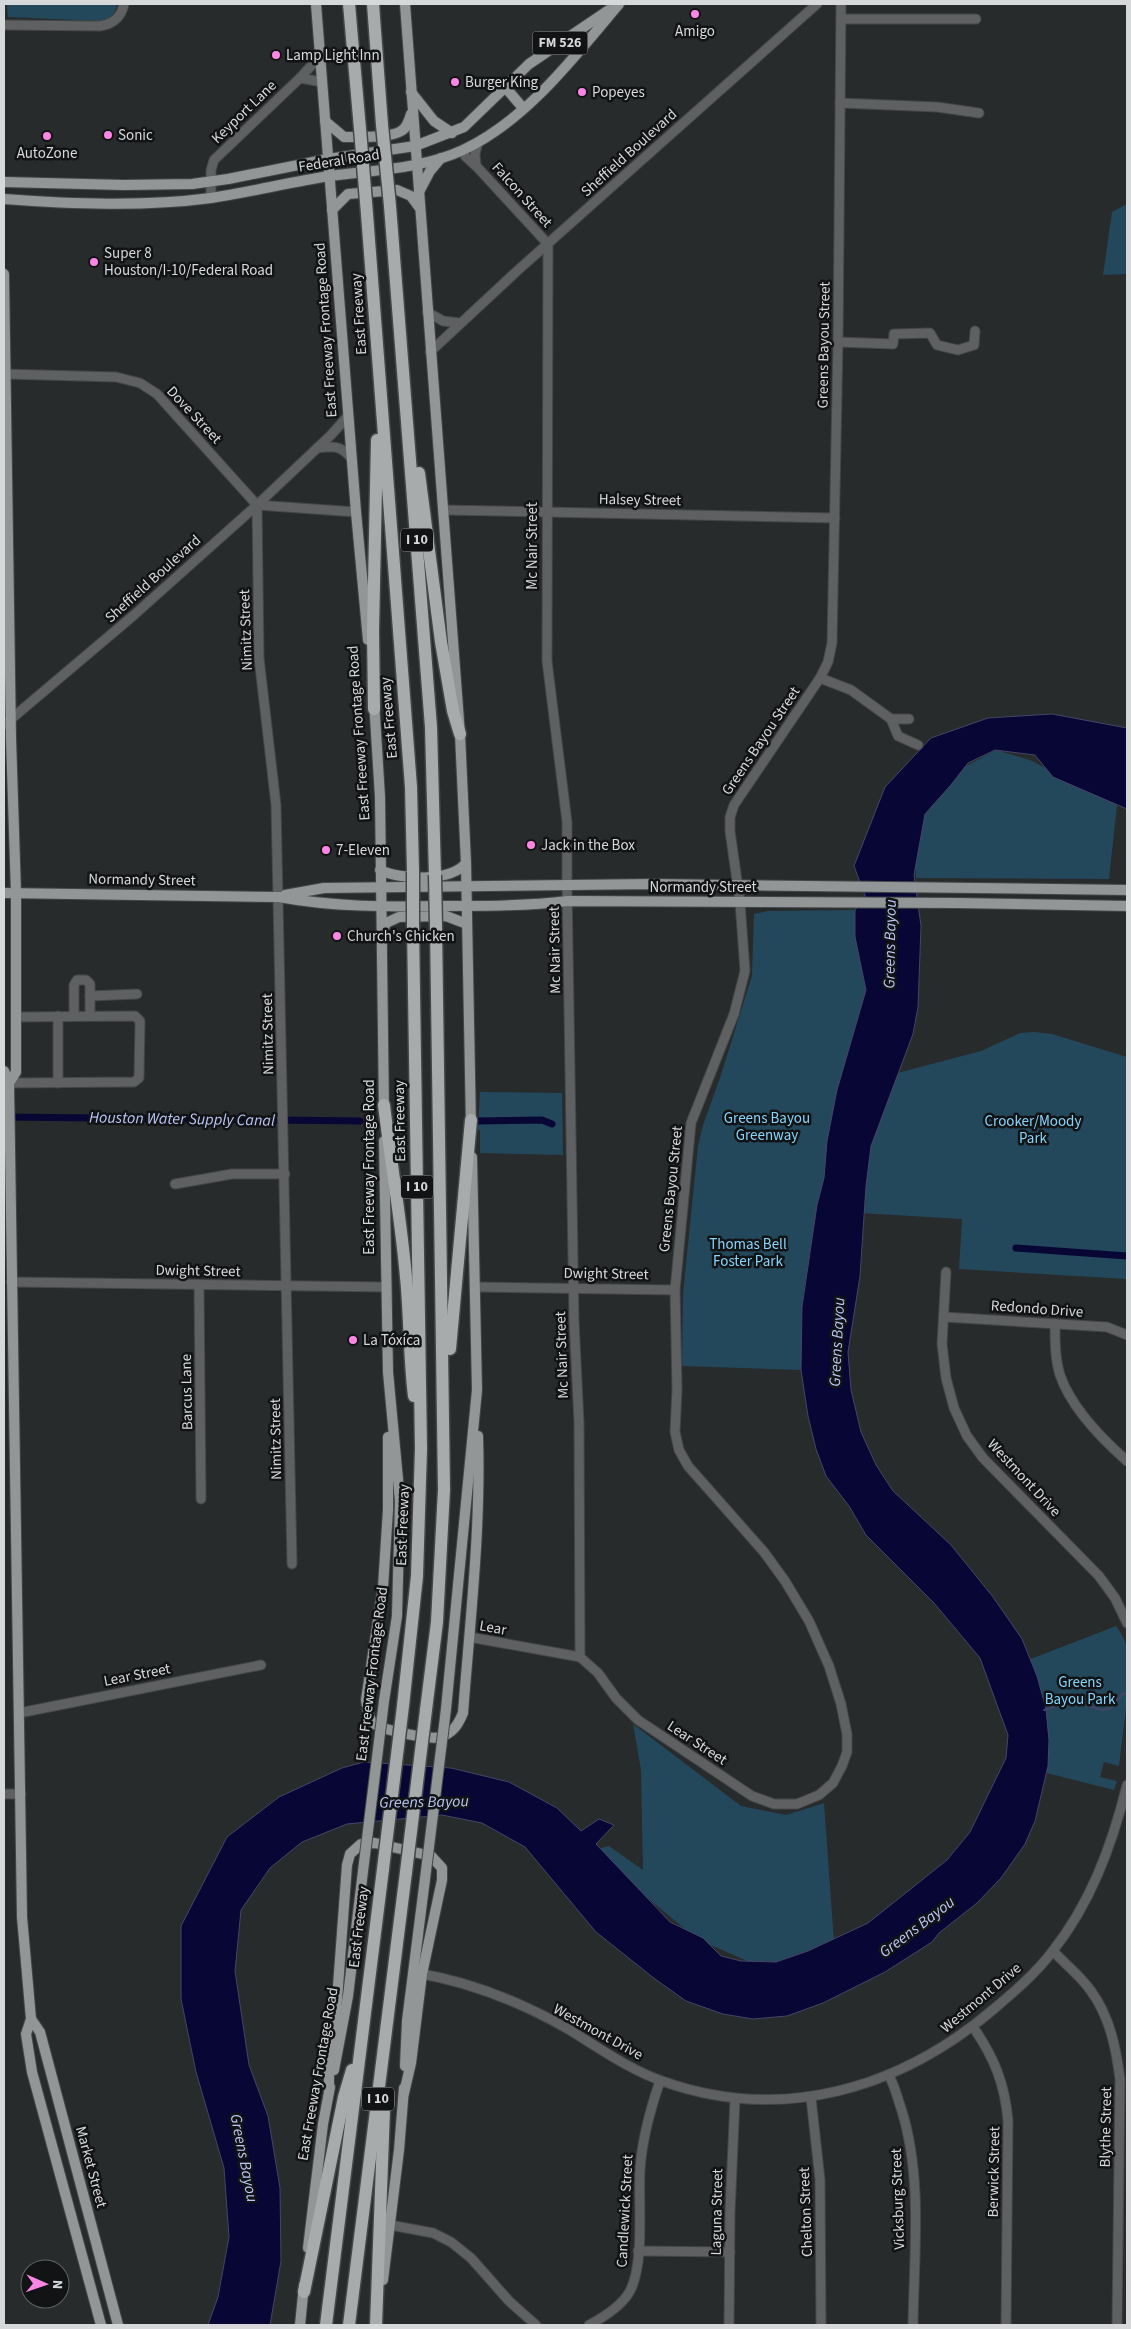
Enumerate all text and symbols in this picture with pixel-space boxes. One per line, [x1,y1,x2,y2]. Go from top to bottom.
marker: Amigo [689,8,701,20]
place label: Amigo [675,21,715,42]
road number: FM 526 [532,32,588,54]
place label: Lamp Light Inn [286,45,380,66]
marker: Lamp Light Inn [270,49,282,61]
place label: Burger King [465,72,539,93]
street label: Keyport Lane [207,76,281,148]
marker: Burger King [449,76,461,88]
place label: Popeyes [592,82,645,103]
marker: Popeyes [576,86,588,98]
street label: Sheffield Boulevard [576,104,682,202]
place label: Sonic [118,125,153,146]
marker: Sonic [102,129,114,141]
marker: AutoZone [41,130,53,142]
place label: AutoZone [17,143,77,164]
street label: Federal Road [297,144,381,178]
street label: Falcon Street [487,158,557,232]
street label: East Freeway Frontage Road [309,242,343,418]
place label: Super 8 Houston/I-10/Federal Road [104,243,273,281]
marker: Super 8 Houston/I-10/Federal Road [88,256,100,268]
street label: East Freeway [346,272,372,356]
street label: Greens Bayou Street [812,281,836,409]
street label: Dove Street [162,381,226,449]
street label: Halsey Street [599,489,681,511]
street label: Mc Nair Street [522,502,543,590]
road number: I 10 [401,528,433,552]
street label: Sheffield Boulevard [100,530,206,628]
street label: Nimitz Street [234,589,258,671]
street label: East Freeway Frontage Road [342,645,376,821]
street label: East Freeway [375,676,403,760]
street label: Greens Bayou Street [717,683,805,799]
place label: Jack in the Box [541,835,635,856]
marker: Jack in the Box [525,839,537,851]
place label: 7-Eleven [336,840,390,861]
marker: 7-Eleven [320,844,332,856]
street label: Normandy Street [88,869,196,891]
street label: Normandy Street [649,877,757,898]
water label: Greens Bayou [878,899,902,989]
street label: Mc Nair Street [544,906,566,994]
place label: Church's Chicken [347,926,455,947]
marker: Church's Chicken [331,930,343,942]
street label: Nimitz Street [257,993,279,1075]
street label: East Freeway Frontage Road [359,1079,380,1255]
street label: East Freeway [389,1080,411,1162]
water label: Houston Water Supply Canal [89,1106,275,1132]
park label: Greens Bayou Greenway [724,1108,810,1146]
park label: Crooker/Moody Park [985,1111,1081,1149]
street label: Greens Bayou Street [654,1125,688,1253]
road number: I 10 [401,1176,433,1198]
park label: Thomas Bell Foster Park [709,1234,787,1272]
street label: Dwight Street [155,1260,241,1282]
street label: Dwight Street [563,1263,649,1285]
street label: Redondo Drive [990,1295,1084,1323]
water label: Greens Bayou [824,1297,850,1387]
street label: Mc Nair Street [550,1311,574,1399]
place label: La Tóxíca [363,1330,420,1351]
marker: La Tóxíca [347,1334,359,1346]
street label: Barcus Lane [176,1354,198,1430]
street label: Nimitz Street [265,1398,287,1480]
street label: Westmont Drive [982,1434,1066,1522]
street label: East Freeway [391,1484,415,1566]
street label: East Freeway Frontage Road [351,1586,393,1762]
street label: Lear [478,1615,509,1641]
street label: Lear Street [102,1658,172,1692]
park label: Greens Bayou Park [1045,1672,1116,1710]
street label: Lear Street [663,1716,731,1770]
water label: Greens Bayou [379,1790,469,1814]
street label: East Freeway [344,1885,374,1969]
water label: Greens Bayou [875,1891,959,1963]
street label: Westmont Drive [936,1958,1026,2038]
street label: East Freeway Frontage Road [292,1986,344,2162]
street label: Westmont Drive [549,1999,647,2065]
street label: Blythe Street [1095,2086,1117,2168]
road number: I 10 [362,2088,394,2110]
water label: Greens Bayou [225,2112,263,2204]
street label: Market Street [70,2124,112,2210]
street label: Berwick Street [983,2126,1005,2218]
street label: Vicksburg Street [886,2148,910,2250]
street label: Candlewick Street [612,2154,638,2268]
street label: Chelton Street [794,2167,818,2257]
street label: Laguna Street [706,2168,728,2256]
north arrow [20,2259,70,2309]
text: N [47,2279,67,2289]

